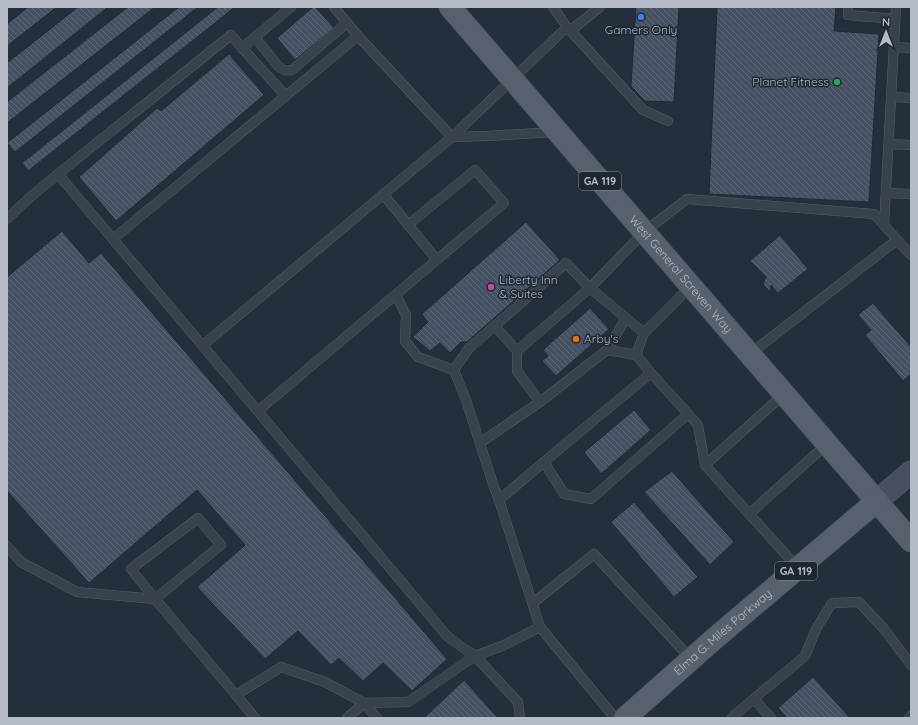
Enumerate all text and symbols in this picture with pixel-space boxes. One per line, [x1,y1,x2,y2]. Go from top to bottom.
marker: Gamers Only [636,12,646,22]
north arrow [866,12,906,52]
text: N [882,15,890,29]
place label: Gamers Only [605,22,677,37]
place label: Planet Fitness [752,74,829,89]
marker: Planet Fitness [832,77,842,87]
road number: GA 119 [579,172,621,190]
street label: West General Screven Way [626,212,736,336]
place label: Liberty Inn & Suites [499,272,558,301]
marker: Liberty Inn & Suites [486,282,496,292]
place label: Arby's [584,331,619,346]
marker: Arby's [571,334,581,344]
road number: GA 119 [775,562,817,580]
street label: Elma G. Miles Parkway [670,586,774,678]

